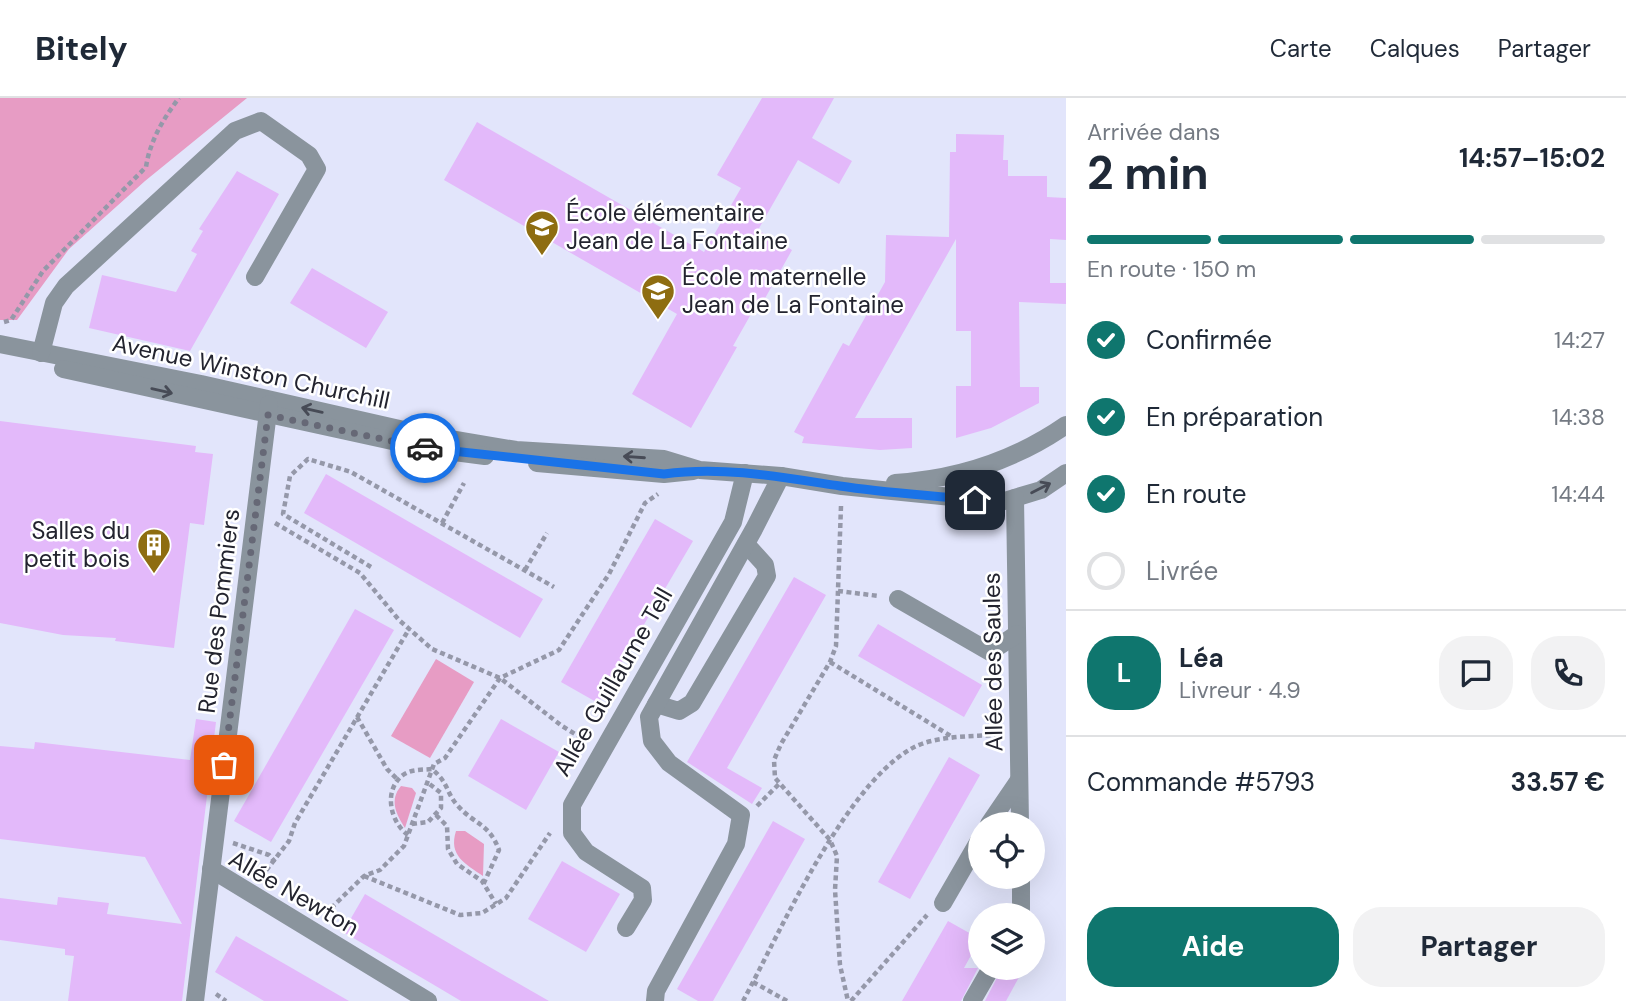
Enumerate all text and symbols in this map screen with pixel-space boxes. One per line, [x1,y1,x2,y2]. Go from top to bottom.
text: Bitely [35,27,128,70]
text: Carte [1270,33,1332,64]
text: Calques [1370,33,1460,64]
text: Partager [1498,33,1591,64]
text: Arrivée dans [1087,117,1220,147]
text: 14:57–15:02 [1459,141,1605,175]
text: 2 min [1087,143,1209,203]
place label: École élémentaire Jean de La Fontaine [566,197,788,256]
school or university icon: École élémentaire Jean de La Fontaine [523,208,561,257]
text: En route · 150 m [1087,254,1256,284]
place label: École maternelle Jean de La Fontaine [682,261,904,320]
school or university icon: École maternelle Jean de La Fontaine [639,272,677,321]
icon: check [1087,321,1125,359]
text: Confirmée [1146,323,1272,357]
text: 14:27 [1554,325,1605,355]
street label: Avenue Winston Churchill [110,327,393,416]
one-way arrow [150,385,173,398]
icon: check [1087,398,1125,436]
text: En préparation [1146,400,1323,434]
one-way arrow [301,402,324,416]
text: 14:38 [1552,402,1605,432]
courier [390,413,460,483]
icon: car [406,429,444,467]
one-way arrow [622,451,645,464]
pin [945,470,1005,530]
icon: check [1087,475,1125,513]
text: En route [1146,477,1247,511]
text: 14:44 [1551,479,1605,509]
one-way arrow [1031,480,1051,494]
icon: home [956,481,994,519]
street label: Rue des Pommiers [191,507,246,715]
place label: Salles du petit bois [24,515,130,574]
building icon: Salles du petit bois [135,526,173,575]
text: Livrée [1146,554,1218,588]
street label: Allée des Saules [975,572,1010,752]
street label: Allée Guillaume Tell [546,582,679,782]
button: chat [1439,636,1513,710]
button: phone [1531,636,1605,710]
text: Léa [1179,641,1224,675]
text: L [1117,656,1131,690]
text: Livreur · 4.9 [1179,675,1301,705]
pin [194,735,254,795]
icon: bag [205,746,243,784]
text: Commande #5793 [1087,765,1315,799]
text: 33.57 € [1510,765,1605,799]
map controls [968,812,1045,980]
button: locate [968,812,1045,889]
street label: Allée Newton [224,843,365,942]
button: layers [968,903,1045,980]
button: Aide [1087,907,1339,987]
button: Partager [1353,907,1605,987]

